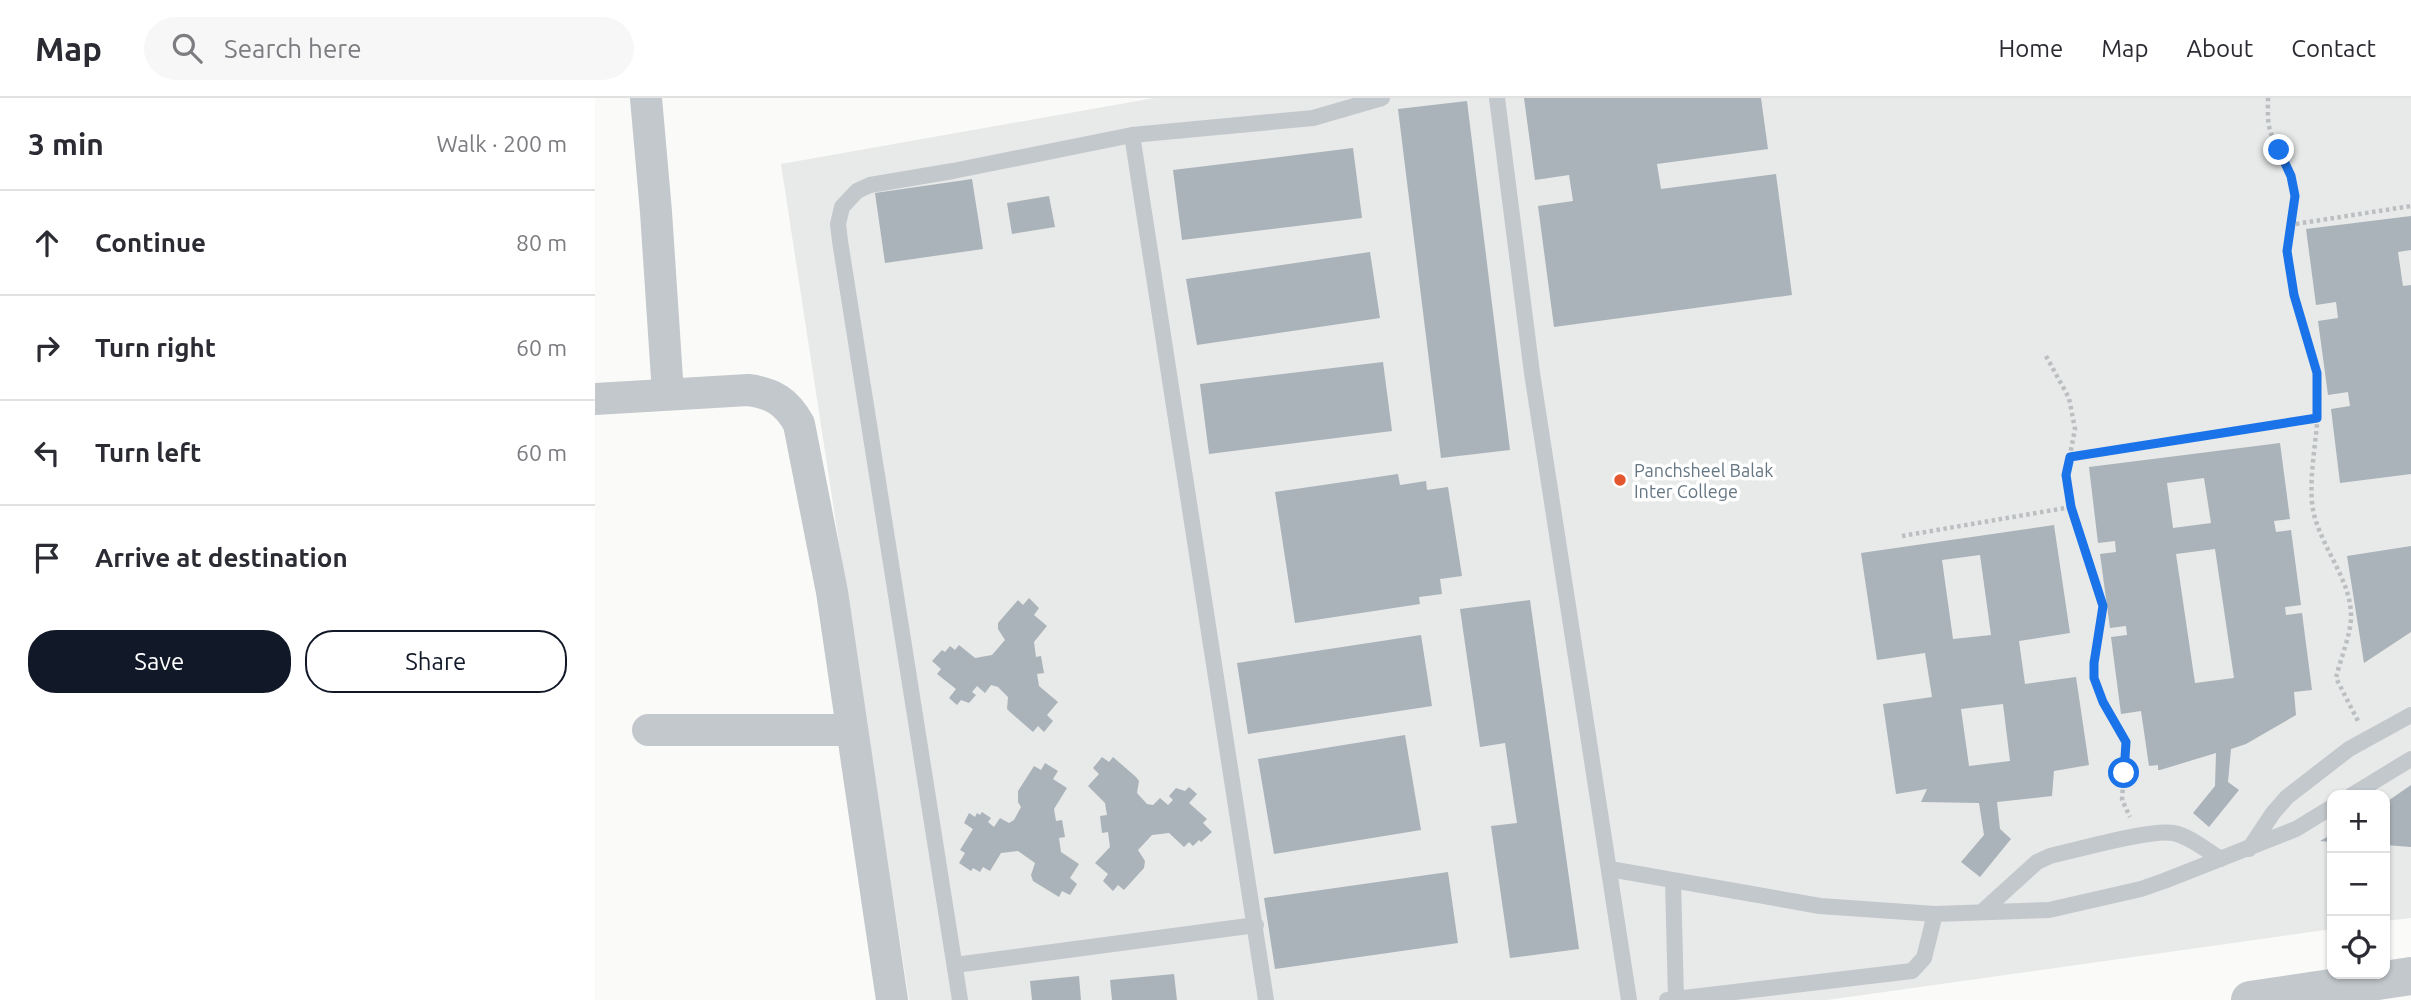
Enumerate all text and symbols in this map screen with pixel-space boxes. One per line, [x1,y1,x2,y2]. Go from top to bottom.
search box [144,17,634,80]
icon: search [168,29,206,67]
text: Map [35,30,102,67]
text: Search here [224,34,362,63]
text: Home [1998,35,2063,62]
text: Map [2101,35,2148,62]
text: About [2186,35,2253,62]
text: Contact [2291,35,2376,62]
text: 3 min [28,127,104,161]
text: Walk · 200 m [436,131,567,156]
route end [2263,134,2294,165]
icon: ahead [28,224,66,262]
text: Continue [95,228,206,257]
text: 80 m [516,230,567,255]
icon: right [28,329,66,367]
text: Turn right [95,333,216,362]
text: 60 m [516,335,567,360]
icon: left [28,434,66,472]
text: Turn left [95,438,201,467]
text: 60 m [516,440,567,465]
place label: Panchsheel Balak Inter College [1634,460,1773,501]
marker: Panchsheel Balak Inter College [1612,472,1628,488]
icon: arrive [28,539,66,577]
text: Arrive at destination [95,543,348,572]
button: Save [28,630,291,693]
button: Share [305,630,567,693]
route start [2108,757,2139,788]
map controls [2327,790,2390,979]
button: + [2327,790,2390,853]
button: − [2327,853,2390,916]
button: locate [2327,916,2390,979]

